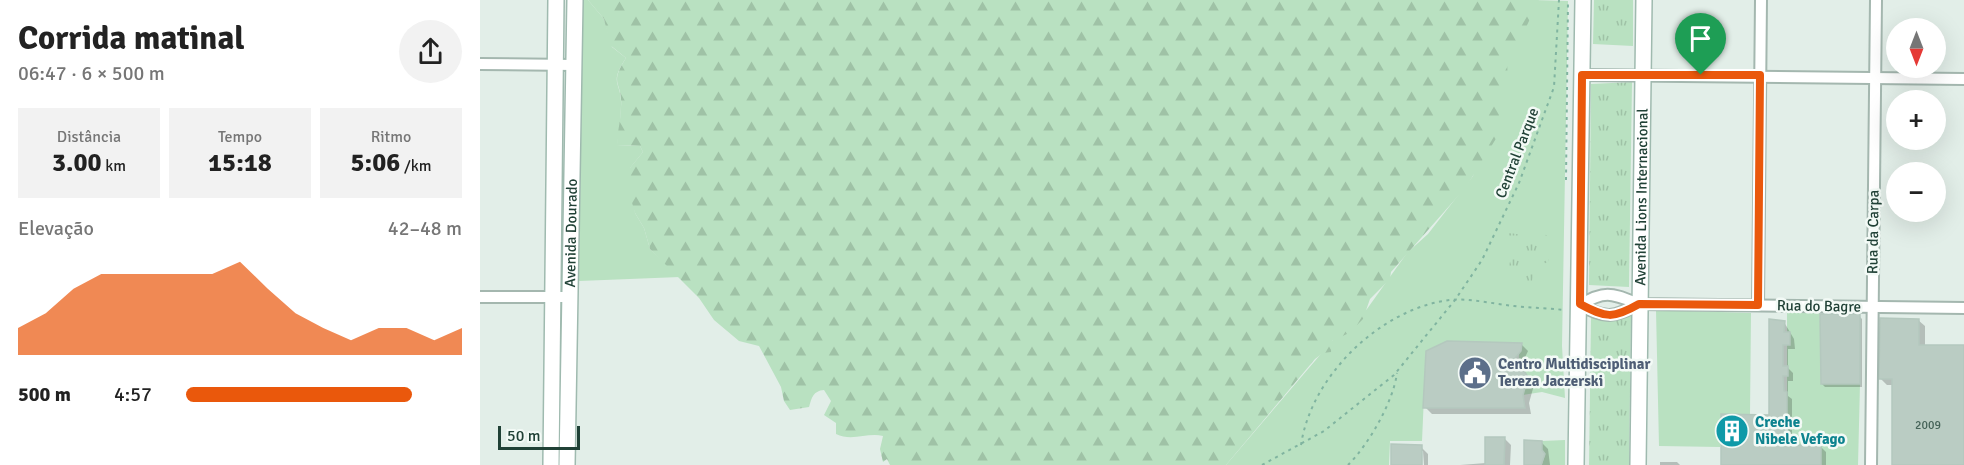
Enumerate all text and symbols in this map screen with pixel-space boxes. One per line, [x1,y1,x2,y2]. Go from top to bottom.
pin [1675,13,1726,75]
text: Corrida matinal [18,18,245,59]
north arrow [1886,18,1946,78]
map controls [1886,18,1946,222]
button: share [399,20,462,83]
icon: arrive [1684,22,1717,55]
text: 06:47 · 6 × 500 m [18,61,165,86]
button: + [1886,90,1946,150]
street label: Central Parque [1492,105,1542,201]
street label: Avenida Lions Internacional [1631,108,1652,286]
text: Distância [57,127,121,147]
text: Tempo [218,127,262,147]
text: Ritmo [371,127,411,147]
text: 3.00 [52,147,102,179]
text: 15:18 [208,147,272,179]
text: 5:06 [351,147,400,179]
text: km [102,156,126,176]
text: /km [400,156,431,176]
button: − [1886,162,1946,222]
street label: Avenida Dourado [561,178,581,288]
street label: Rua da Carpa [1863,190,1883,274]
text: Elevação [18,216,94,241]
text: 42–48 m [388,216,462,241]
street label: Rua do Bagre [1777,296,1861,316]
public building icon: Centro Multidisciplinar Tereza Jaczerski [1457,355,1493,391]
place label: Centro Multidisciplinar Tereza Jaczerski [1498,355,1650,390]
text: 500 m [18,382,71,407]
text: 4:57 [114,382,152,407]
building icon: Creche Nibele Vefago [1714,413,1750,449]
place label: Creche Nibele Vefago [1755,413,1846,448]
house number: 2009 [1915,418,1941,433]
scale bar [498,423,580,450]
text: 50 m [507,426,541,446]

